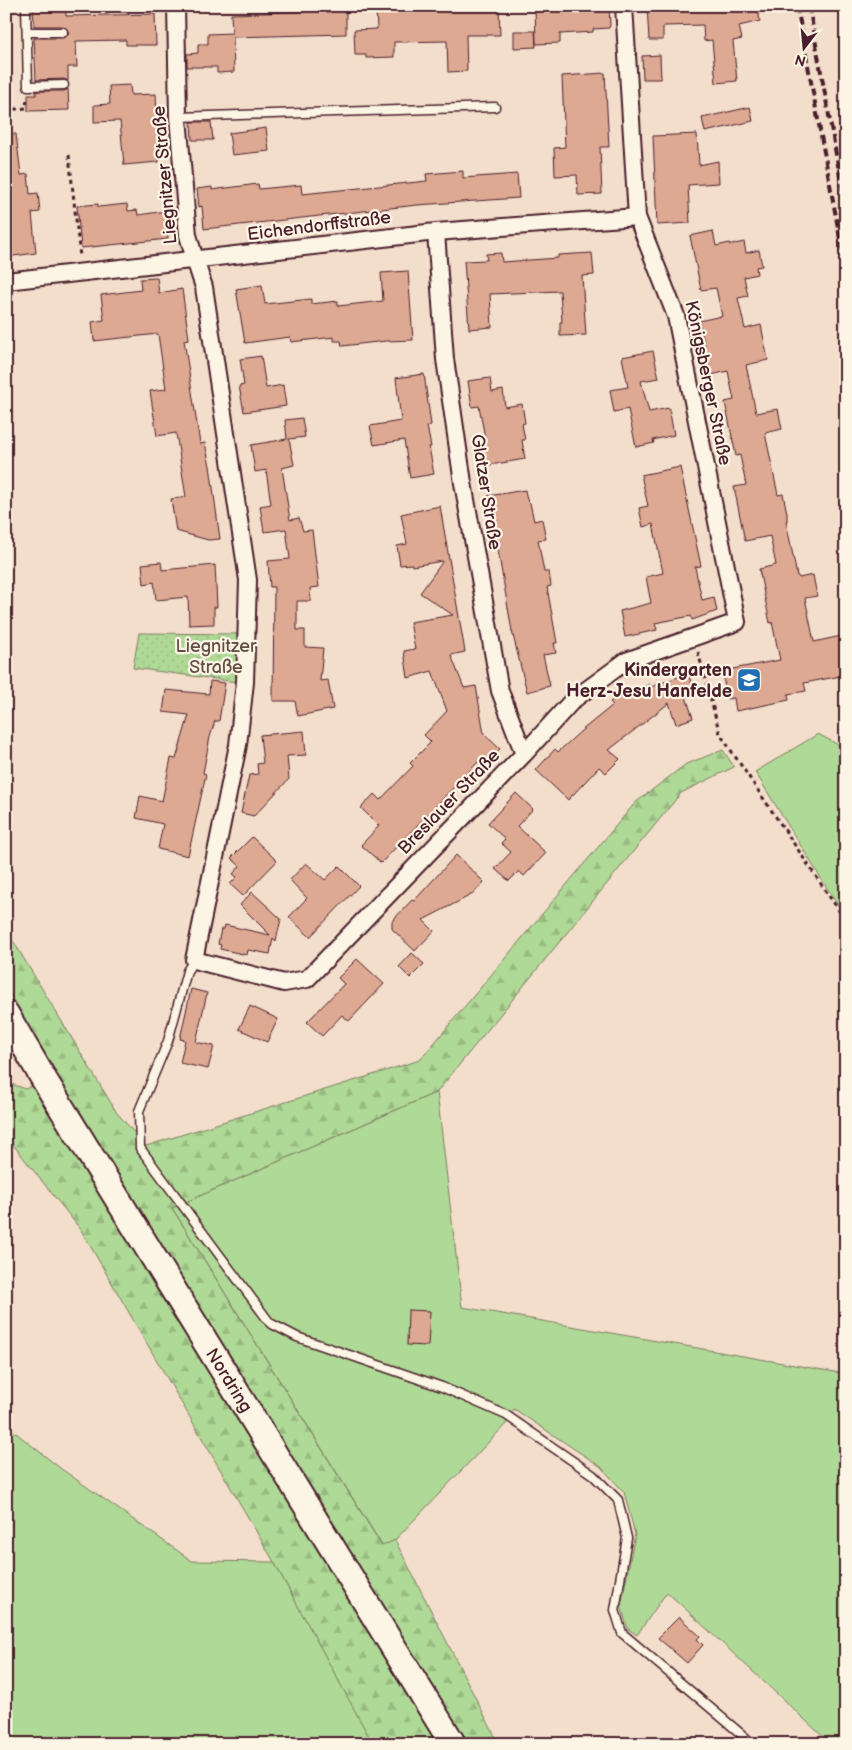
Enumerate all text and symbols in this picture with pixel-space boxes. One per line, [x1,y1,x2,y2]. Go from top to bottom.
north arrow [780,22,830,72]
text: N [793,50,808,70]
street label: Liegnitzer Straße [148,105,182,245]
street label: Eichendorffstraße [246,207,392,245]
street label: Königsberger Straße [680,299,736,468]
street label: Glatzer Straße [467,433,506,552]
park label: Liegnitzer Straße [175,636,257,678]
place label: Kindergarten Herz-Jesu Hanfelde [566,660,732,702]
school or university icon: Kindergarten Herz-Jesu Hanfelde [736,667,762,693]
street label: Breslauer Straße [394,745,504,859]
street label: Nordring [202,1344,257,1416]

